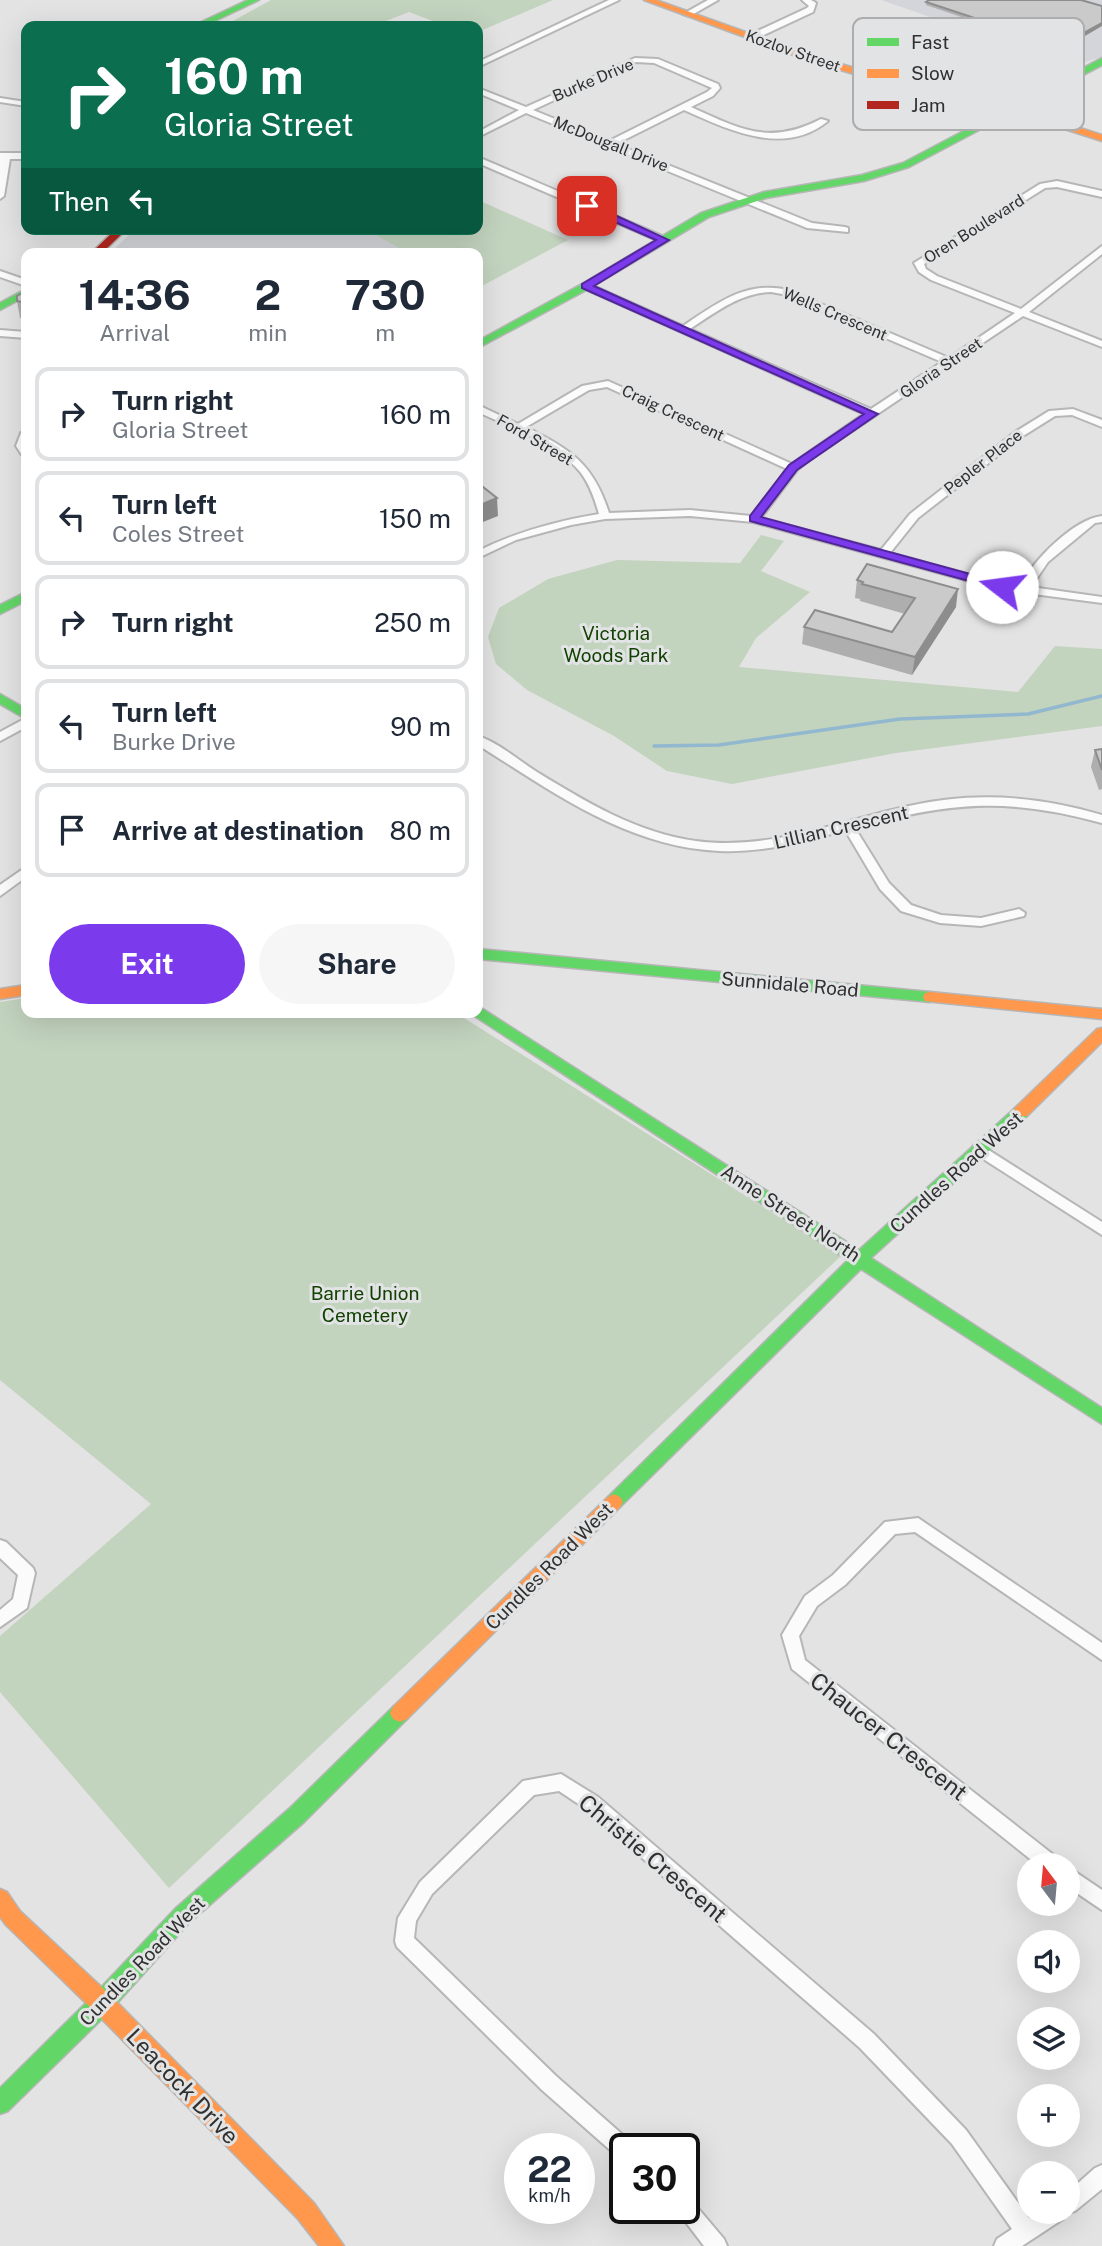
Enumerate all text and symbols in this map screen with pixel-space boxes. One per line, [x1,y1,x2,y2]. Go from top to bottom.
legend [853,18,1084,130]
street label: Kozlov Street [743,26,843,76]
text: Fast [911,31,949,53]
text: 160 m [164,47,304,105]
icon: right [49,49,140,140]
street label: Burke Drive [550,54,636,106]
text: Slow [911,62,955,84]
text: Jam [911,94,945,116]
text: Gloria Street [164,106,354,143]
street label: McDougall Drive [551,112,671,176]
pin [557,176,617,236]
icon: left [123,182,161,220]
text: Then [49,186,109,217]
icon: arrive [568,187,606,225]
street label: Oren Boulevard [920,191,1028,267]
text: 14:36 [78,270,191,319]
text: 2 [254,270,281,319]
text: 730 [345,270,426,319]
street label: Wells Crescent [780,283,890,345]
text: Arrival [99,319,170,346]
text: min [248,319,287,346]
text: m [375,319,395,346]
street label: Gloria Street [896,334,986,402]
street label: Craig Crescent [619,381,727,445]
text: Turn right [112,385,234,416]
icon: right [53,395,91,433]
text: 160 m [380,399,451,430]
street label: Ford Street [494,411,576,469]
text: Gloria Street [112,416,248,443]
street label: Pepler Place [940,426,1026,498]
text: Turn left [112,489,217,520]
icon: left [53,499,91,537]
text: 150 m [379,503,451,534]
text: Coles Street [112,520,244,547]
position arrow [965,550,1039,624]
icon: right [53,603,91,641]
text: Turn right [112,607,234,638]
text: 250 m [374,607,451,638]
park label: Victoria Woods Park [564,622,669,666]
text: Turn left [112,697,217,728]
icon: left [53,707,91,745]
text: 90 m [390,711,451,742]
text: Burke Drive [112,728,236,755]
street label: Lillian Crescent [772,801,910,853]
icon: arrive [53,811,91,849]
text: Arrive at destination [112,815,364,846]
text: 80 m [390,815,451,846]
button: Exit [49,924,245,1004]
button: Share [259,924,455,1004]
street label: Sunnidale Road [720,967,860,1001]
street label: Cundles Road West [885,1107,1027,1237]
street label: Anne Street North [717,1160,865,1266]
park label: Barrie Union Cemetery [311,1282,419,1326]
street label: Cundles Road West [481,1498,617,1634]
street label: Chaucer Crescent [805,1666,973,1806]
street label: Christie Crescent [574,1788,732,1928]
north arrow [1017,1853,1080,1916]
map controls [1017,1853,1080,2224]
street label: Cundles Road West [75,1892,209,2030]
button: sound [1017,1930,1080,1993]
button: layers [1017,2007,1080,2070]
street label: Leacock Drive [121,2023,245,2149]
button: + [1017,2084,1080,2147]
speed limit sign: 30 [609,2133,700,2224]
text: 22 [527,2149,572,2190]
button: − [1017,2161,1080,2224]
text: km/h [528,2185,571,2206]

